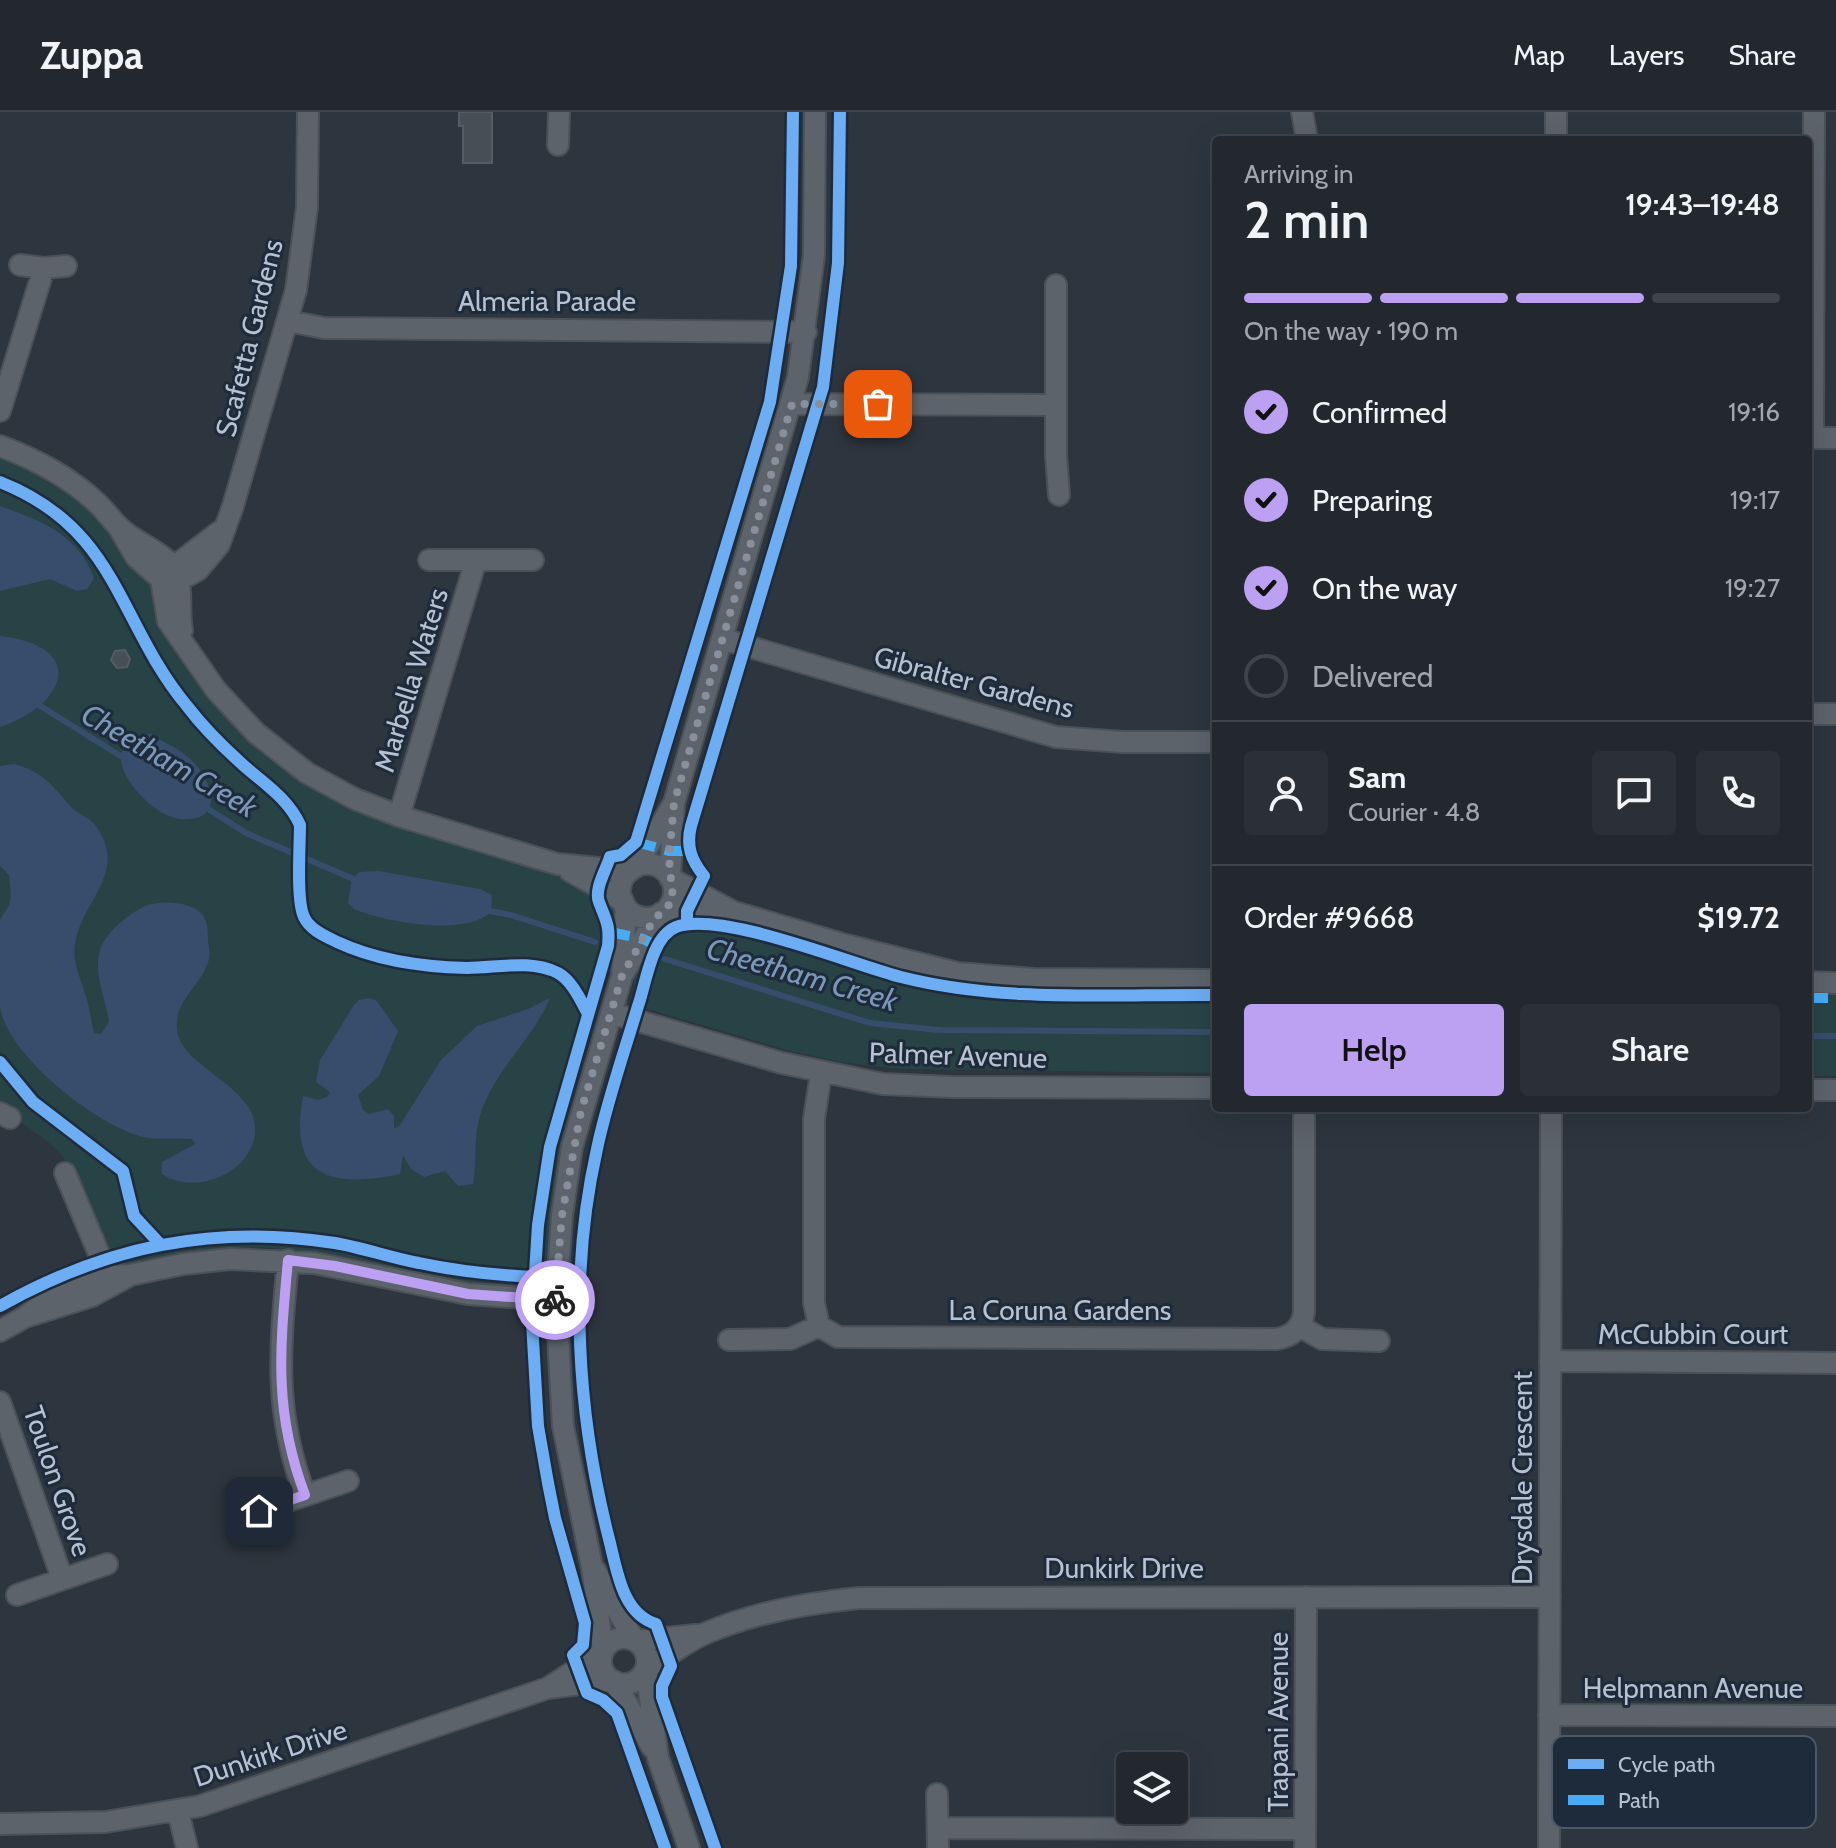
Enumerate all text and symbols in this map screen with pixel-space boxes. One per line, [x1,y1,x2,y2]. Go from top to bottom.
text: Zuppa [40,32,143,79]
text: Map [1513,38,1565,72]
text: Layers [1609,38,1684,72]
text: Share [1728,38,1796,72]
text: Arriving in [1244,158,1354,190]
text: 19:43–19:48 [1625,186,1780,223]
text: 2 min [1244,188,1369,251]
street label: Scafetta Gardens [208,236,290,440]
street label: Almeria Parade [458,284,636,318]
text: On the way · 190 m [1244,315,1458,347]
pin [844,370,912,438]
icon: bag [856,382,900,426]
icon: check [1244,390,1288,434]
text: Confirmed [1312,394,1447,431]
text: 19:16 [1728,396,1780,428]
icon: check [1244,478,1288,522]
text: Preparing [1312,482,1432,519]
text: 19:17 [1730,484,1780,516]
icon: check [1244,566,1288,610]
text: On the way [1312,570,1457,607]
text: 19:27 [1725,572,1780,604]
street label: Marbella Waters [367,584,455,776]
street label: Gibralter Gardens [870,639,1078,725]
text: Delivered [1312,658,1433,695]
water label: Cheetham Creek [75,695,265,826]
button: person [1244,751,1328,835]
button: chat [1592,751,1676,835]
button: phone [1696,751,1780,835]
text: Sam [1348,759,1406,796]
text: Courier · 4.8 [1348,796,1481,828]
text: Order #9668 [1244,899,1415,936]
text: $19.72 [1697,899,1780,936]
water label: Cheetham Creek [703,930,903,1020]
button: Help [1244,1004,1504,1096]
button: Share [1520,1004,1780,1096]
street label: Palmer Avenue [868,1035,1048,1075]
courier [515,1260,595,1340]
icon: bike [533,1278,577,1322]
street label: La Coruna Gardens [949,1293,1171,1327]
street label: McCubbin Court [1598,1317,1788,1351]
street label: Drysdale Crescent [1505,1371,1539,1585]
street label: Toulon Grove [16,1401,100,1561]
pin [225,1477,293,1545]
icon: home [237,1489,281,1533]
street label: Dunkirk Drive [1044,1551,1204,1585]
street label: Trapani Avenue [1261,1632,1295,1812]
street label: Helpmann Avenue [1583,1671,1803,1705]
street label: Dunkirk Drive [189,1712,351,1794]
legend [1552,1736,1816,1828]
text: Cycle path [1618,1751,1716,1778]
map controls [1116,1752,1188,1824]
button: layers [1116,1752,1188,1824]
text: Path [1618,1787,1660,1814]

